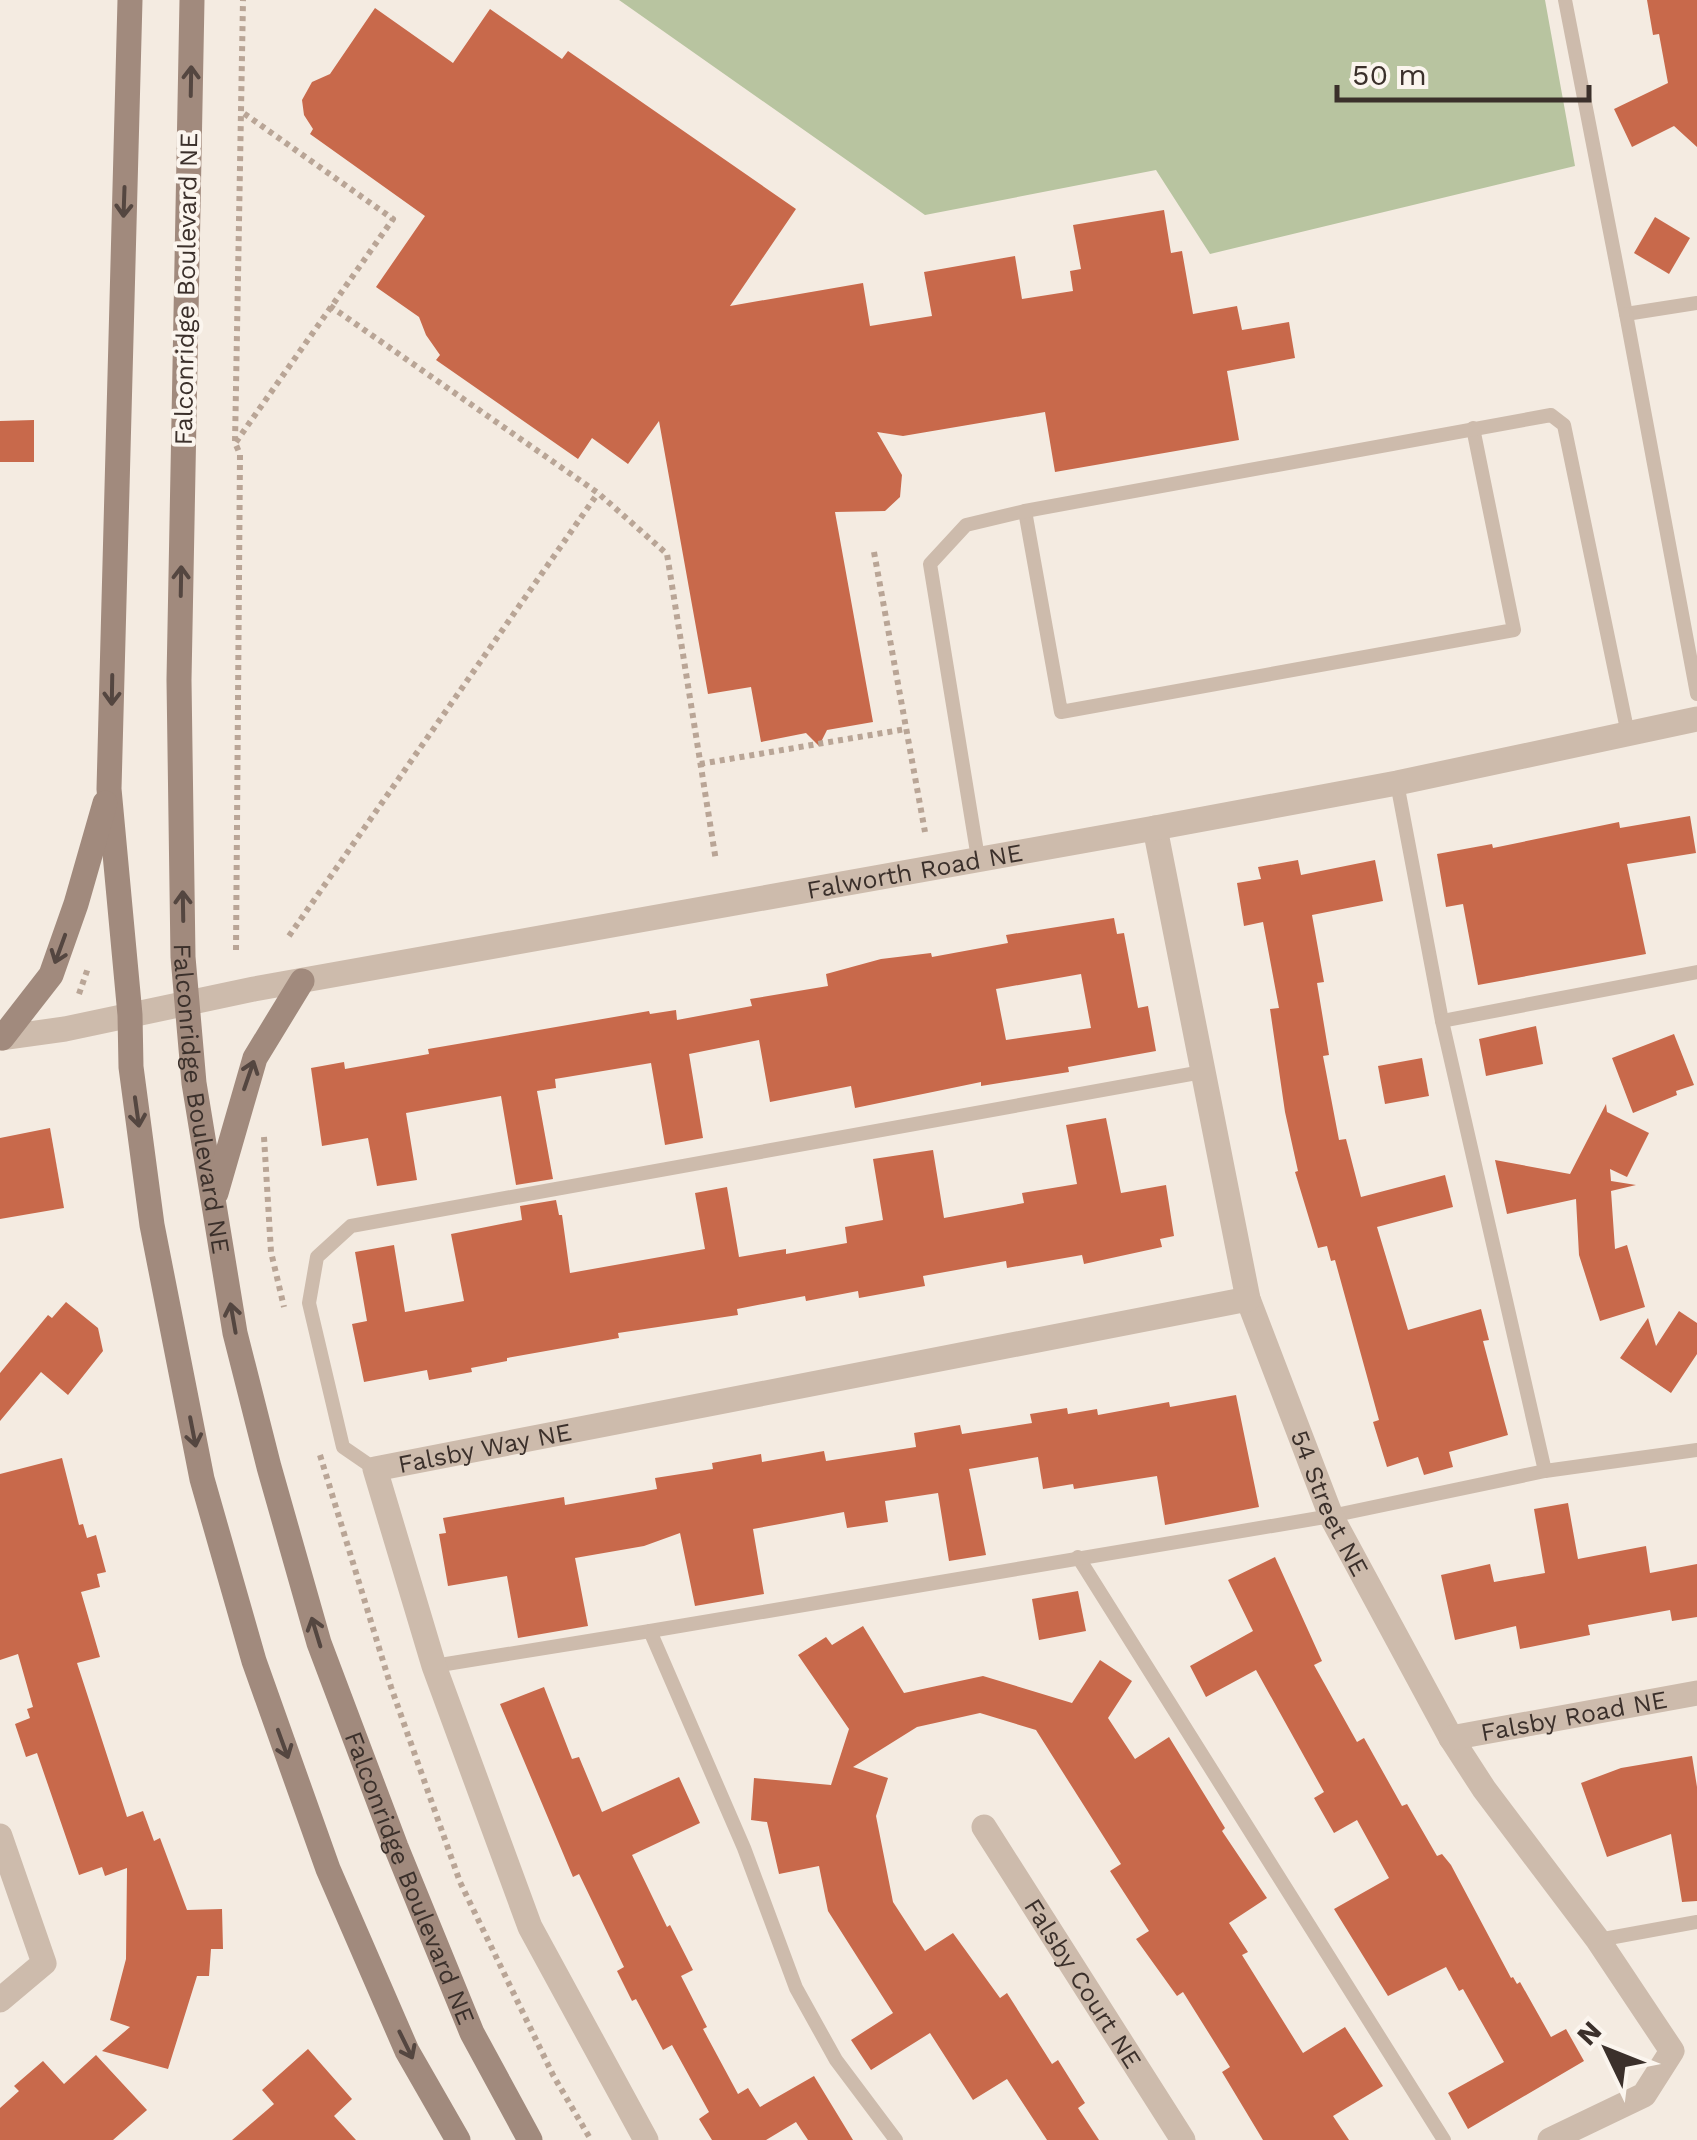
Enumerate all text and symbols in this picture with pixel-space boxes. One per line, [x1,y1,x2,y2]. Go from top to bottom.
scale bar [1337,40,1590,102]
text: 50 m [1352,57,1427,92]
one-way arrow [181,65,200,98]
street label: Falconridge Boulevard NE [169,132,203,446]
one-way arrow [115,186,134,218]
one-way arrow [172,565,190,598]
one-way arrow [102,674,121,706]
street label: Falworth Road NE [804,837,1025,904]
one-way arrow [173,890,192,922]
one-way arrow [50,932,68,963]
street label: Falconridge Boulevard NE [168,943,236,1256]
one-way arrow [241,1060,259,1091]
one-way arrow [128,1095,147,1128]
one-way arrow [223,1302,242,1334]
one-way arrow [184,1415,203,1447]
street label: Falsby Way NE [395,1417,574,1479]
street label: 54 Street NE [1285,1426,1375,1581]
one-way arrow [306,1617,324,1648]
street label: Falsby Road NE [1478,1684,1670,1747]
one-way arrow [275,1727,293,1758]
street label: Falconridge Boulevard NE [339,1727,481,2029]
street label: Falsby Court NE [1019,1893,1148,2073]
north arrow [1557,2000,1657,2100]
text: N [1570,2014,1608,2052]
one-way arrow [397,2029,416,2059]

